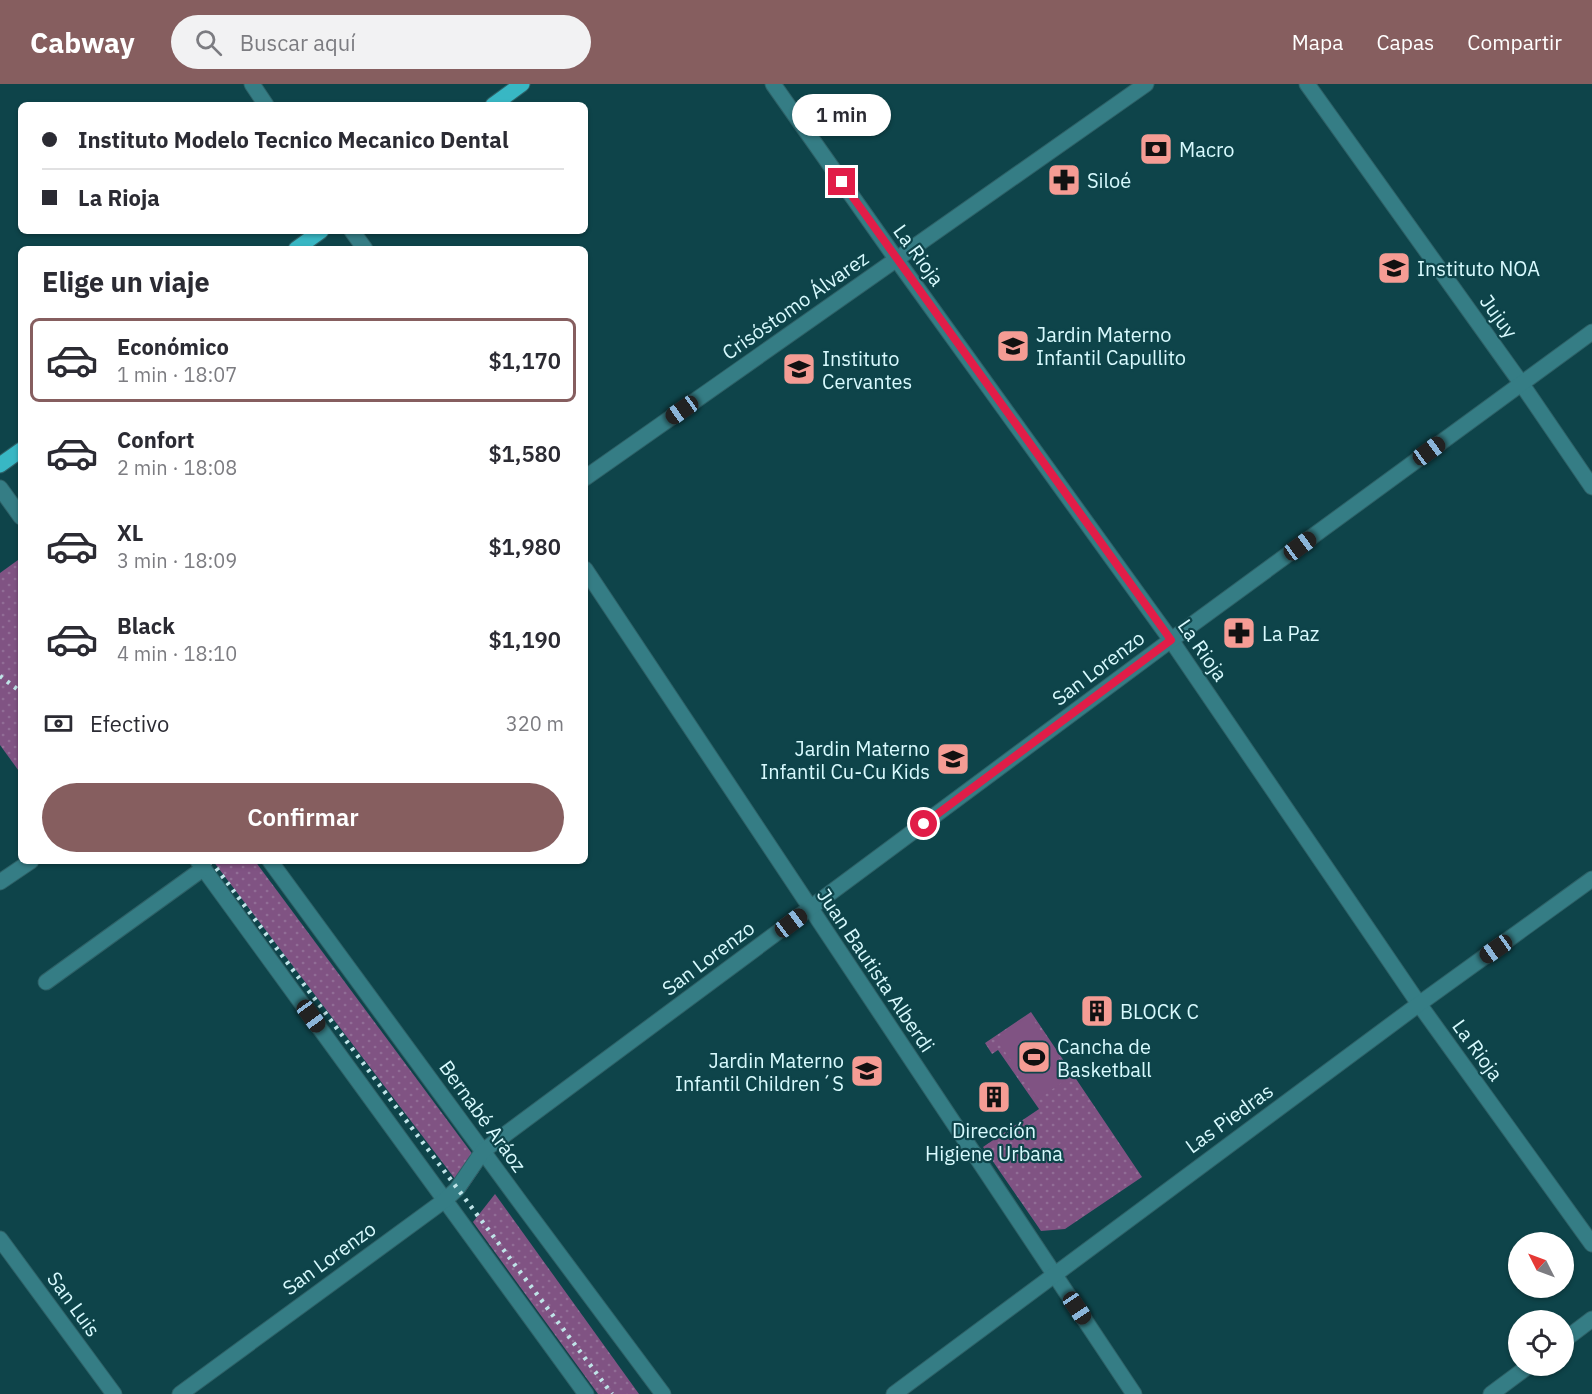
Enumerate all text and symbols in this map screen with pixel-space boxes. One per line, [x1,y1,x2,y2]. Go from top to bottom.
search box [171,15,591,69]
text: Cabway [30,24,135,61]
icon: search [192,26,225,59]
text: Buscar aquí [240,28,356,57]
text: Mapa [1292,28,1343,56]
text: Capas [1376,28,1434,56]
text: Compartir [1467,28,1562,56]
callout: 1 min [792,95,892,137]
text: 1 min [816,101,867,128]
text: Instituto Modelo Tecnico Mecanico Dental [78,125,509,154]
bank icon: Macro [1138,131,1174,167]
place label: Macro [1179,136,1234,163]
pharmacy icon: Siloé [1046,162,1082,198]
place label: Siloé [1087,167,1131,194]
route end [828,168,855,195]
text: La Rioja [78,183,160,212]
street label: La Rioja [887,219,951,292]
street label: Crisóstomo Álvarez [717,244,873,366]
school or university icon: Instituto NOA [1376,250,1412,286]
place label: Instituto NOA [1417,255,1540,282]
text: Elige un viaje [42,264,210,299]
street label: Jujuy [1474,289,1524,343]
place label: Jardin Materno Infantil Capullito [1036,321,1186,371]
school or university icon: Jardin Materno Infantil Capullito [995,328,1031,364]
text: Económico [117,332,229,361]
icon: car [45,333,99,387]
place label: Instituto Cervantes [822,345,912,395]
text: $1,170 [488,346,561,375]
school or university icon: Instituto Cervantes [781,351,817,387]
text: 1 min · 18:07 [117,361,237,388]
car [662,392,702,428]
text: Confort [117,425,195,454]
icon: car [45,426,99,480]
car [1409,433,1449,469]
text: $1,580 [488,439,561,468]
text: 2 min · 18:08 [117,454,237,481]
text: XL [117,518,143,547]
icon: car [45,519,99,573]
car [1280,528,1320,564]
text: $1,980 [488,532,561,561]
text: 3 min · 18:09 [117,547,237,574]
text: Black [117,611,175,640]
icon: car [45,612,99,666]
street label: La Rioja [1172,614,1234,687]
pharmacy icon: La Paz [1221,615,1257,651]
place label: La Paz [1262,620,1319,647]
street label: San Lorenzo [1046,624,1150,712]
text: $1,190 [488,625,561,654]
text: 4 min · 18:10 [117,640,237,667]
icon: cash [42,707,75,740]
text: Efectivo [90,709,169,738]
text: 320 m [506,710,564,737]
place label: Jardin Materno Infantil Cu-Cu Kids [760,735,930,785]
school or university icon: Jardin Materno Infantil Cu-Cu Kids [935,741,971,777]
button: Confirmar [42,783,564,852]
route start [910,810,937,837]
street label: Juan Bautista Alberdi [811,883,941,1057]
car [771,905,811,941]
street label: San Lorenzo [656,914,760,1002]
car [1476,931,1516,967]
building icon: BLOCK C [1079,993,1115,1029]
car [293,996,329,1036]
place label: BLOCK C [1120,998,1199,1025]
street label: La Rioja [1446,1014,1510,1087]
place label: Cancha de Basketball [1057,1033,1152,1083]
sports icon: Cancha de Basketball [1016,1039,1052,1075]
place label: Jardin Materno Infantil Children´S [675,1047,844,1097]
school or university icon: Jardin Materno Infantil Children´S [849,1053,885,1089]
street label: Bernabé Aráoz [433,1055,533,1177]
street label: Las Piedras [1180,1077,1278,1159]
building icon: Dirección Higiene Urbana [976,1079,1012,1115]
place label: Dirección Higiene Urbana [925,1117,1063,1167]
street label: San Lorenzo [277,1215,381,1301]
north arrow [1508,1232,1574,1298]
map controls [1508,1232,1574,1376]
street label: San Luis [41,1266,107,1342]
car [1059,1288,1095,1328]
button: locate [1508,1310,1574,1376]

